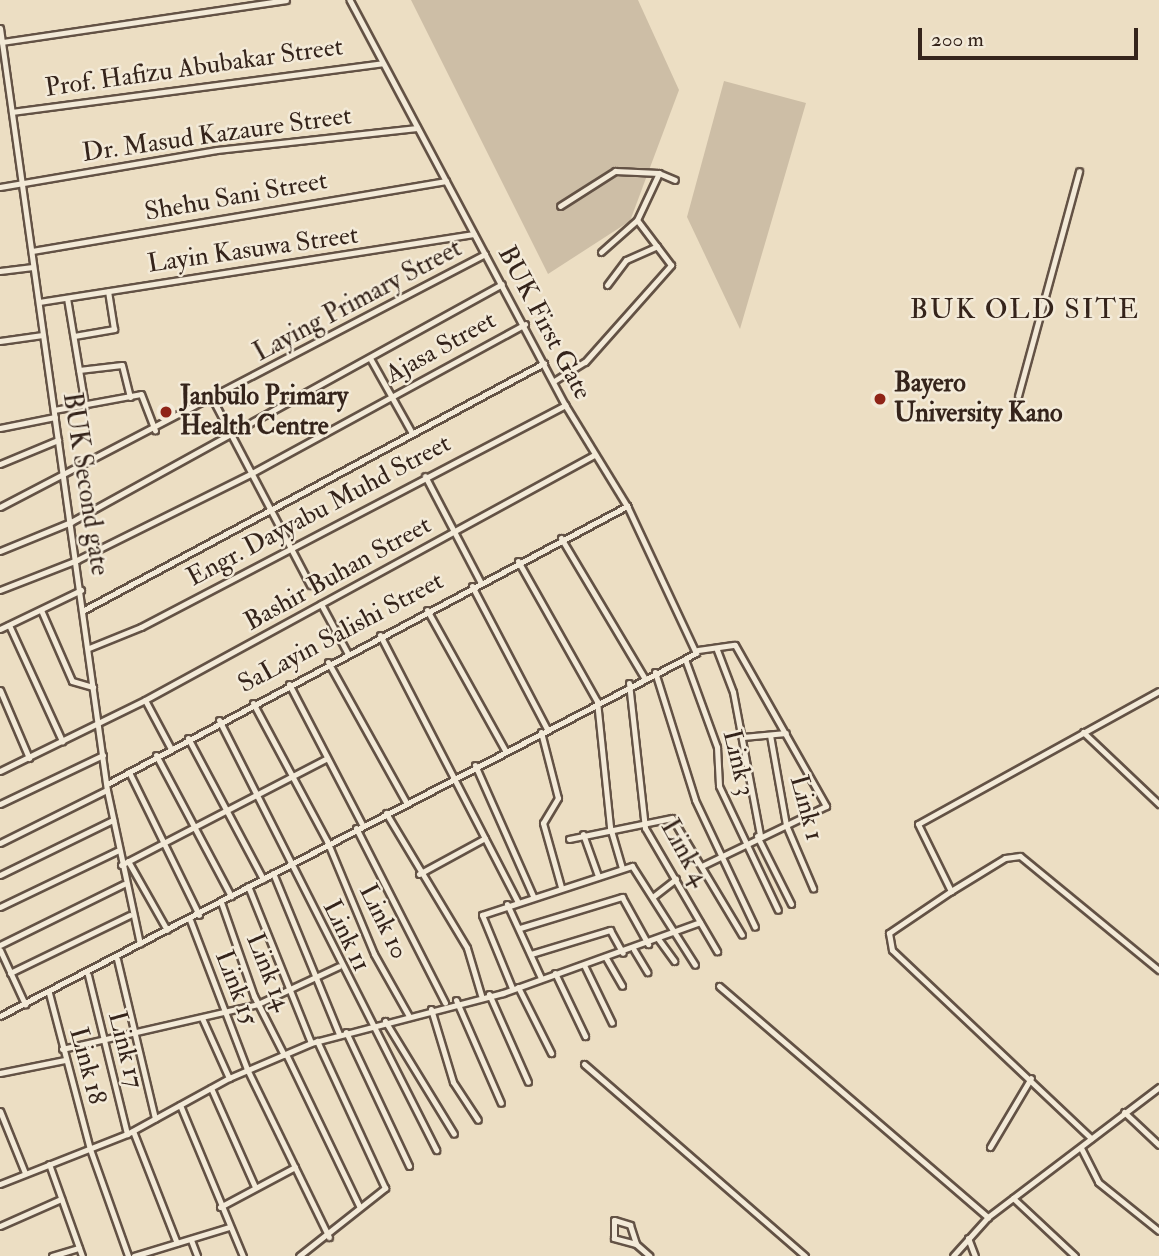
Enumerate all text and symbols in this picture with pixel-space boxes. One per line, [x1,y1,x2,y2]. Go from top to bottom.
scale bar [921,14,1142,58]
text: 200 m [931,26,984,53]
street label: Prof. Hafizu Abubakar Street [43,32,345,104]
street label: Dr. Masud Kazaure Street [80,101,354,169]
street label: Shehu Sani Street [142,166,330,228]
street label: Layin Kasuwa Street [146,220,360,280]
street label: Laying Primary Street [249,233,467,369]
street label: BUK First Gate [490,241,598,405]
district label: BUK OLD SITE [911,293,1139,327]
street label: Ajasa Street [381,305,501,391]
place label: Bayero University Kano [894,368,1063,430]
place label: Janbulo Primary Health Centre [180,381,348,442]
street label: BUK Second gate [55,390,115,578]
marker: Bayero University Kano [872,391,888,407]
marker: Janbulo Primary Health Centre [158,404,174,420]
street label: Engr. Dayyabu Muhd Street [182,428,456,594]
street label: Bashir Buhan Street [239,510,437,638]
street label: SaLayin Salishi Street [233,566,449,700]
street label: Link 3 [715,727,761,799]
street label: Link 1 [782,772,830,844]
street label: Link 4 [653,814,715,892]
street label: Link 10 [352,879,414,965]
street label: Link 11 [315,895,377,977]
street label: Link 14 [238,929,298,1015]
street label: Link 15 [208,946,264,1030]
street label: Link 17 [100,1008,150,1092]
street label: Link 18 [62,1024,112,1108]

